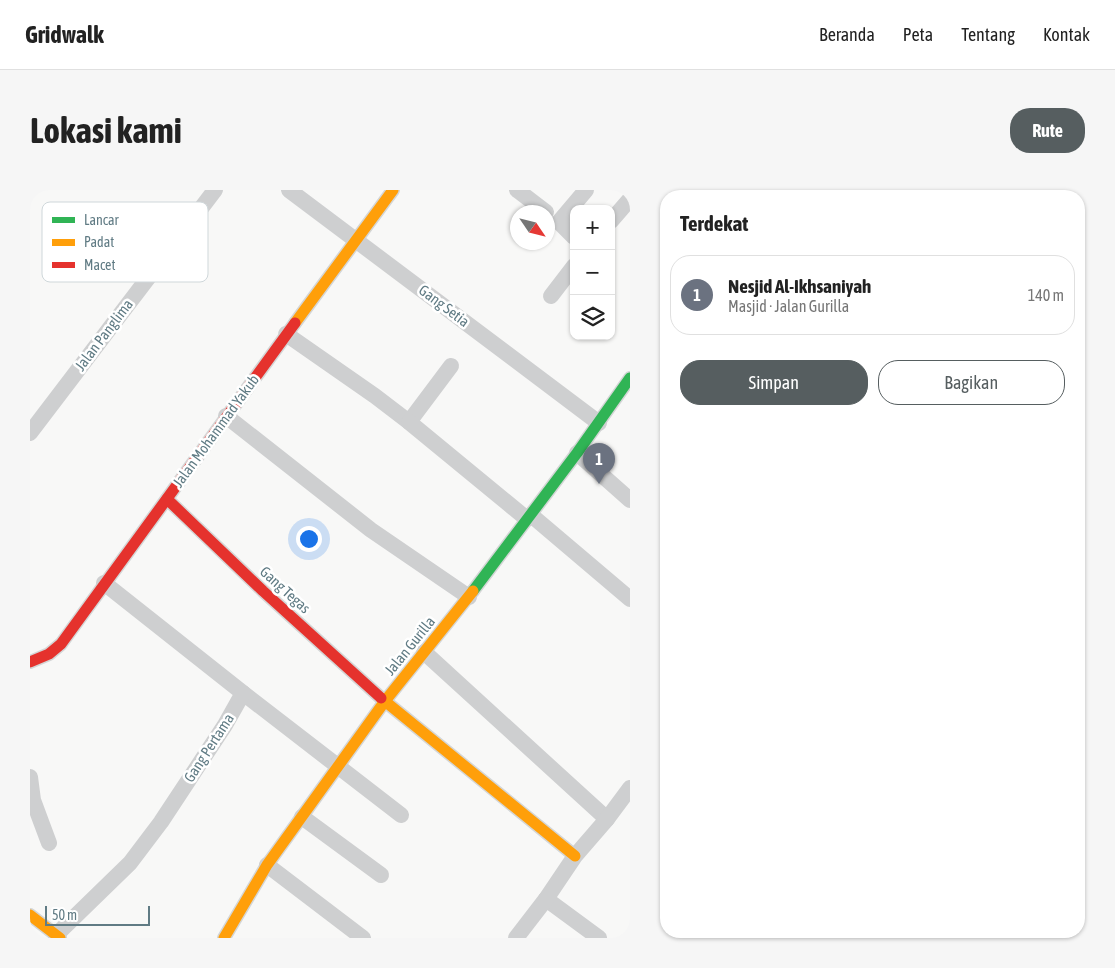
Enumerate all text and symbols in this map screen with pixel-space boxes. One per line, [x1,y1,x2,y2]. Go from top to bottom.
text: Gridwalk [25,21,104,48]
text: Beranda [819,24,875,45]
text: Peta [903,24,933,45]
text: Tentang [961,24,1015,45]
text: Kontak [1043,24,1090,45]
button: Rute [1010,108,1085,153]
text: Lokasi kami [30,110,182,150]
legend [42,202,208,282]
north arrow [510,205,555,250]
map controls [570,205,615,340]
button: + [570,205,615,250]
text: Terdekat [680,211,748,235]
text: Lancar [84,212,119,228]
text: Padat [84,234,114,250]
button: − [570,250,615,295]
text: Macet [84,257,115,273]
text: Nesjid Al-Ikhsaniyah [728,275,871,297]
street label: Gang Setia [416,281,473,330]
text: 1 [693,286,701,304]
text: 140 m [1028,286,1064,304]
button: layers [570,295,615,340]
street label: Jalan Panglima [71,296,136,374]
text: Masjid · Jalan Gurilla [728,297,849,315]
button: Simpan [680,360,868,405]
button: Bagikan [878,360,1065,405]
street label: Jalan Mohammad Yakub [169,371,262,490]
pin: 1 [583,443,615,484]
your location [296,526,322,552]
street label: Gang Tegas [257,563,314,617]
street label: Jalan Gurilla [381,613,438,678]
street label: Gang Pertama [180,710,237,785]
scale bar [45,903,150,926]
text: 50 m [52,907,77,923]

